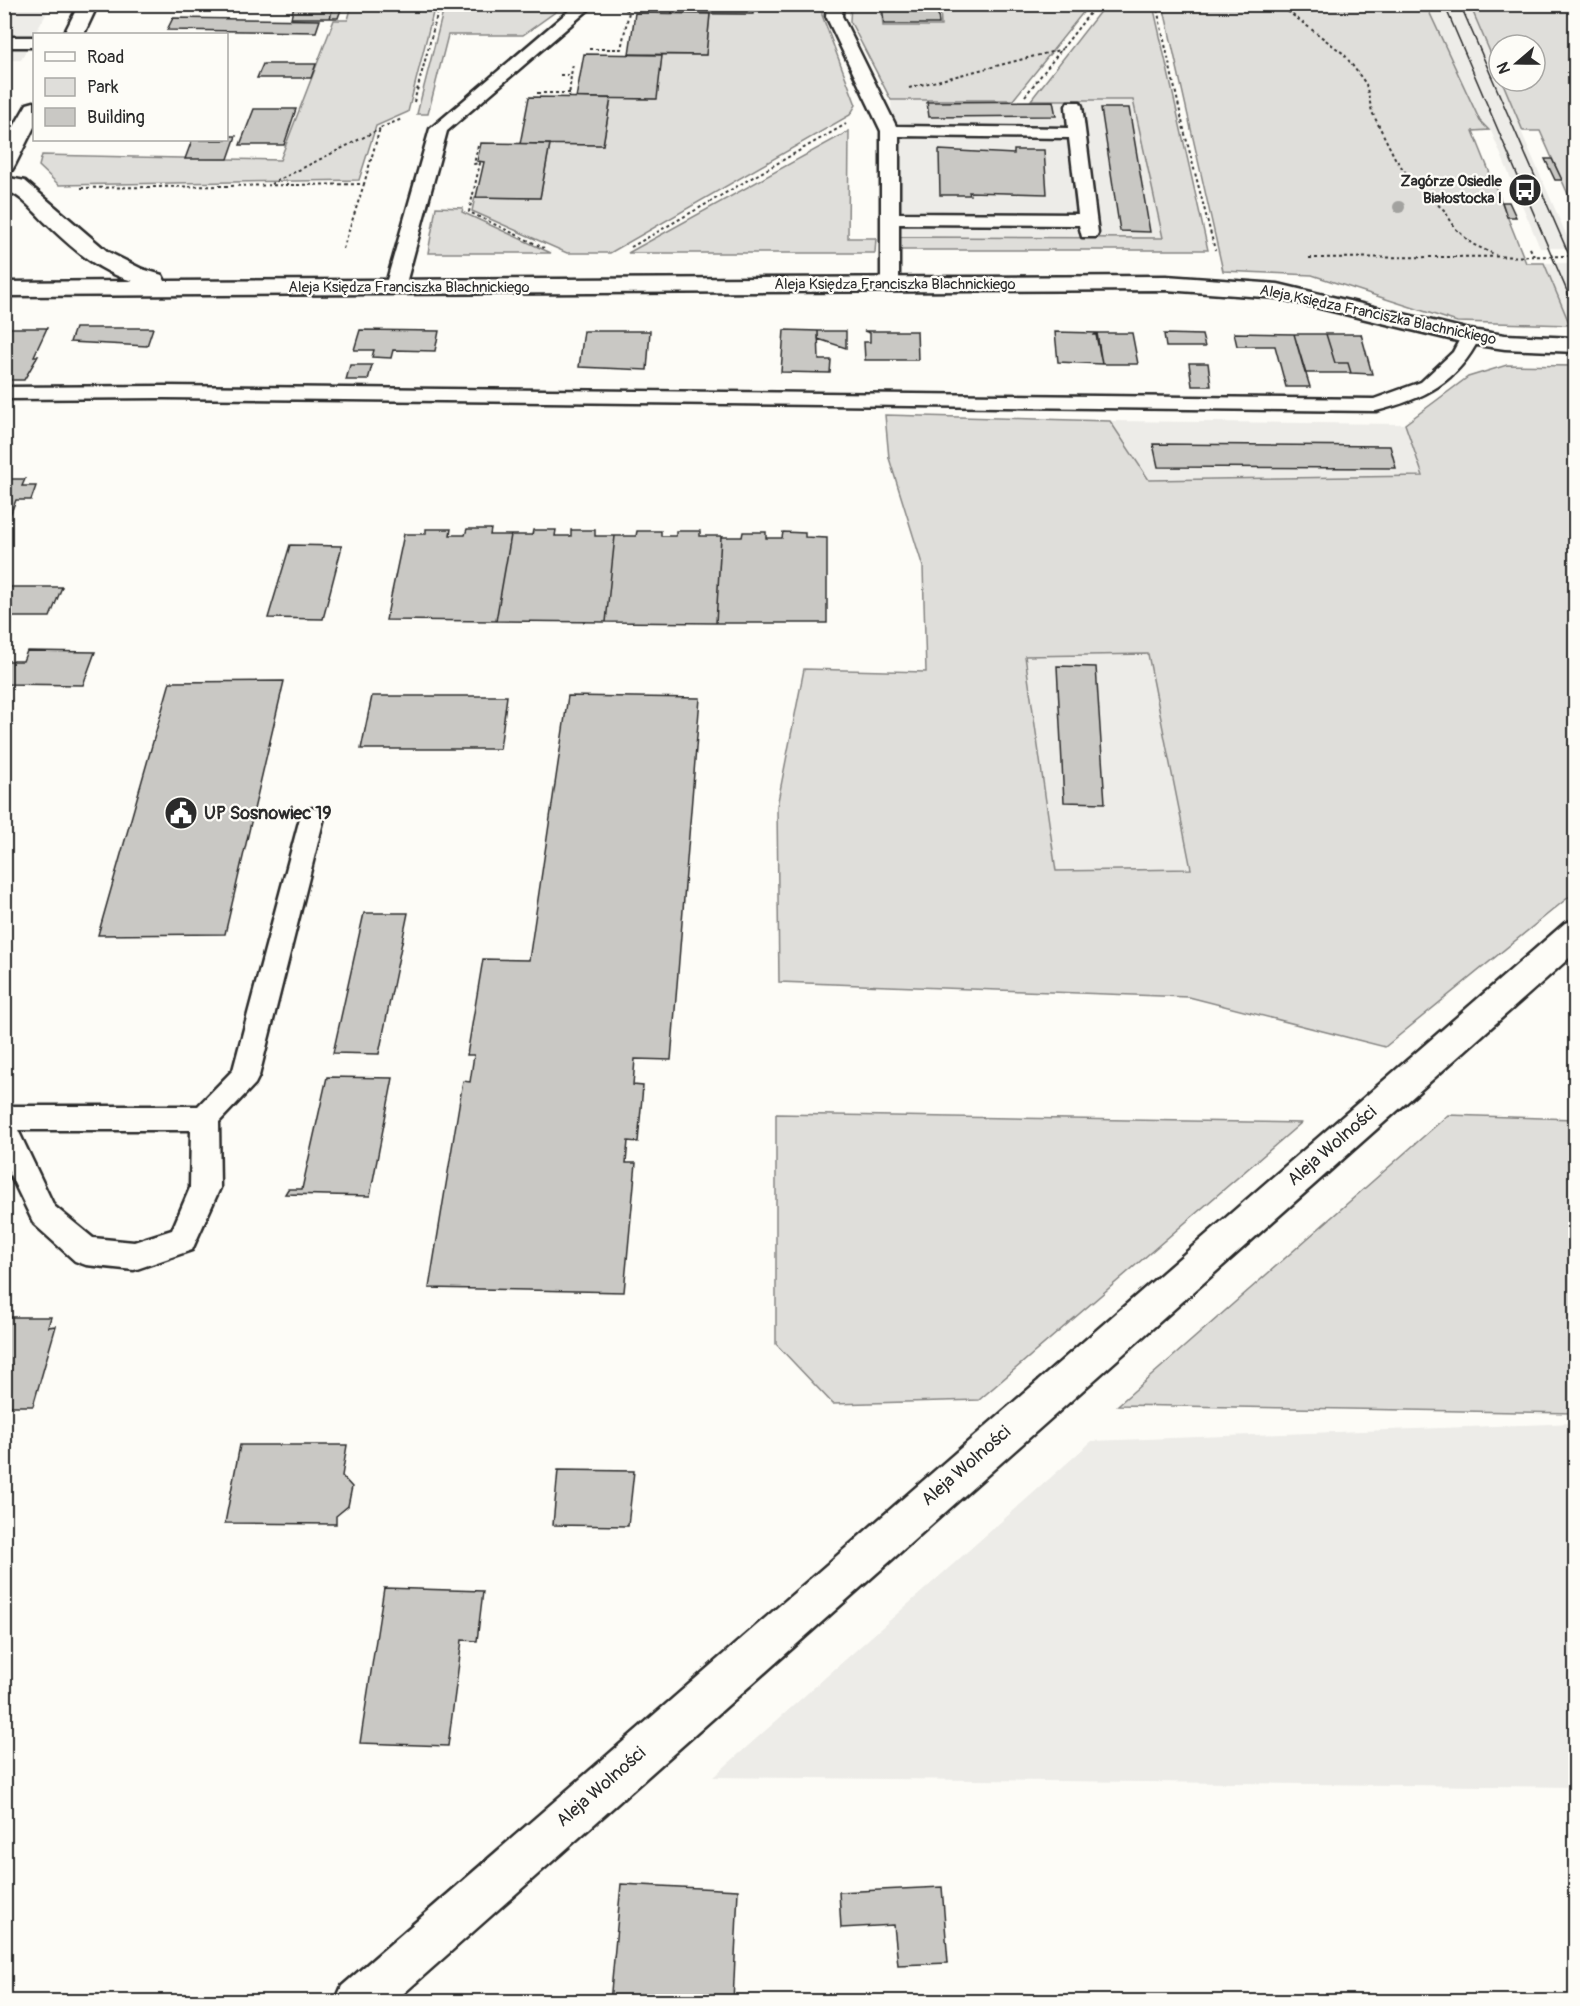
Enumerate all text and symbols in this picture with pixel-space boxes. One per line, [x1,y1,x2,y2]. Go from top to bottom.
legend [33,33,228,141]
north arrow [1487,33,1547,93]
text: Road [87,46,124,69]
text: N [1493,59,1515,76]
text: Park [87,76,119,99]
text: Building [87,106,145,129]
place label: Zagórze Osiedle Białostocka I [1401,172,1503,208]
bus stop icon: Zagórze Osiedle Białostocka I [1507,172,1543,208]
street label: Aleja Księdza Franciszka Blachnickiego [774,275,1016,294]
street label: Aleja Księdza Franciszka Blachnickiego [288,278,530,297]
street label: Aleja Księdza Franciszka Blachnickiego [1258,281,1498,349]
public building icon: UP Sosnowiec 19 [163,795,199,831]
place label: UP Sosnowiec 19 [204,802,332,825]
street label: Aleja Wolności [1282,1101,1382,1191]
street label: Aleja Wolności [916,1421,1016,1511]
street label: Aleja Wolności [551,1742,651,1832]

